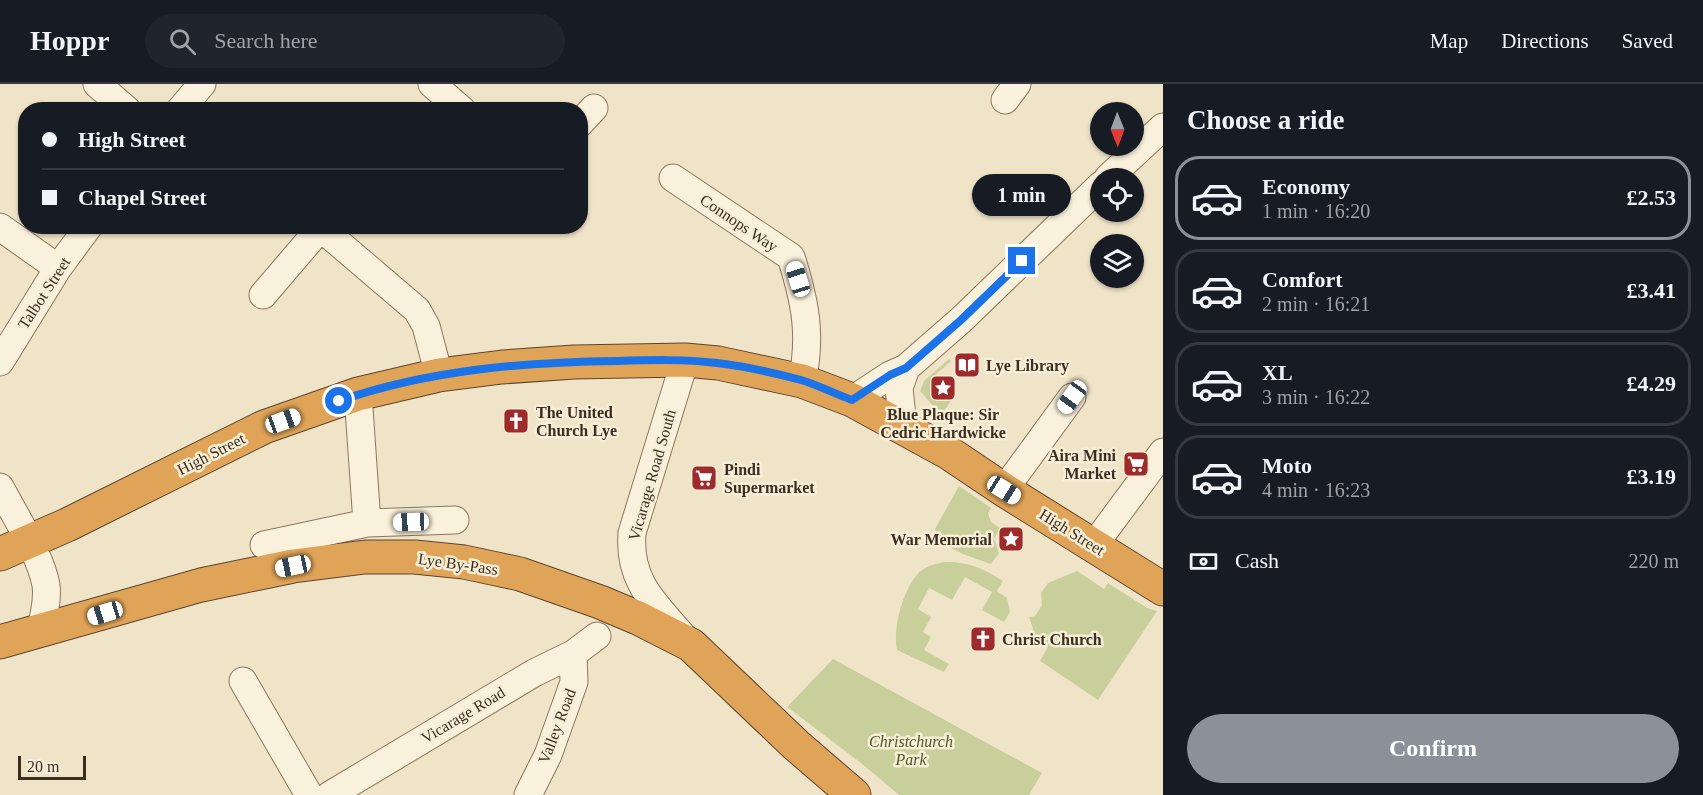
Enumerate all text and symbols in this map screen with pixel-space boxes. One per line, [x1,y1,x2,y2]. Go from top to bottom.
search box [145,14,565,68]
text: Hoppr [30,25,109,56]
icon: search [166,25,199,58]
text: Search here [214,28,318,53]
text: Map [1430,29,1468,53]
text: Directions [1501,29,1589,53]
text: Saved [1622,29,1673,53]
north arrow [1090,102,1144,156]
map controls [1090,102,1144,288]
text: Choose a ride [1187,105,1345,135]
text: High Street [78,127,186,152]
button: locate [1090,168,1144,222]
icon: car [1190,171,1244,225]
callout: 1 min [972,174,1072,216]
text: Economy [1262,174,1350,199]
text: 1 min [997,184,1046,206]
text: Chapel Street [78,185,207,210]
text: £2.53 [1627,185,1676,210]
street label: Connops Way [697,191,781,256]
text: 1 min · 16:20 [1262,200,1370,222]
button: layers [1090,234,1144,288]
route end [1008,247,1035,274]
street label: Talbot Street [15,254,74,332]
car [784,259,812,299]
icon: car [1190,264,1244,318]
text: Comfort [1262,267,1343,292]
text: £3.41 [1627,278,1676,303]
text: 2 min · 16:21 [1262,293,1370,315]
library icon: Lye Library [952,350,982,380]
place label: Lye Library [986,357,1069,375]
icon: car [1190,357,1244,411]
text: XL [1262,360,1293,385]
text: £4.29 [1627,371,1676,396]
place icon: Blue Plaque: Sir Cedric Hardwicke [928,373,958,403]
car [1054,377,1090,417]
text: 3 min · 16:22 [1262,386,1370,408]
route start [325,387,352,414]
place label: The United Church Lye [536,404,617,440]
car [263,406,303,436]
church icon: The United Church Lye [501,406,531,436]
place label: Blue Plaque: Sir Cedric Hardwicke [880,406,1006,441]
street label: Vicarage Road South [625,407,680,543]
street label: High Street [174,430,248,479]
place label: Aira Mini Market [1048,447,1117,482]
supermarket icon: Aira Mini Market [1121,449,1151,479]
icon: car [1190,450,1244,504]
text: Moto [1262,453,1312,478]
place label: Pindi Supermarket [724,461,815,497]
supermarket icon: Pindi Supermarket [689,463,719,493]
text: £3.19 [1627,464,1676,489]
car [984,473,1024,507]
text: 4 min · 16:23 [1262,479,1370,501]
street label: High Street [1036,505,1108,560]
car [393,512,429,532]
place icon: War Memorial [996,524,1026,554]
place label: War Memorial [891,531,993,548]
icon: cash [1187,545,1220,578]
text: Cash [1235,548,1279,573]
street label: Lye By-Pass [417,550,499,579]
text: 220 m [1628,550,1679,572]
car [274,553,312,579]
car [85,599,125,627]
church icon: Christ Church [968,624,998,654]
place label: Christ Church [1002,631,1102,648]
street label: Vicarage Road [418,683,508,747]
street label: Valley Road [535,686,580,766]
button: Confirm [1187,714,1679,783]
park label: Christchurch Park [869,733,953,768]
scale bar [18,753,86,780]
text: 20 m [27,758,59,775]

